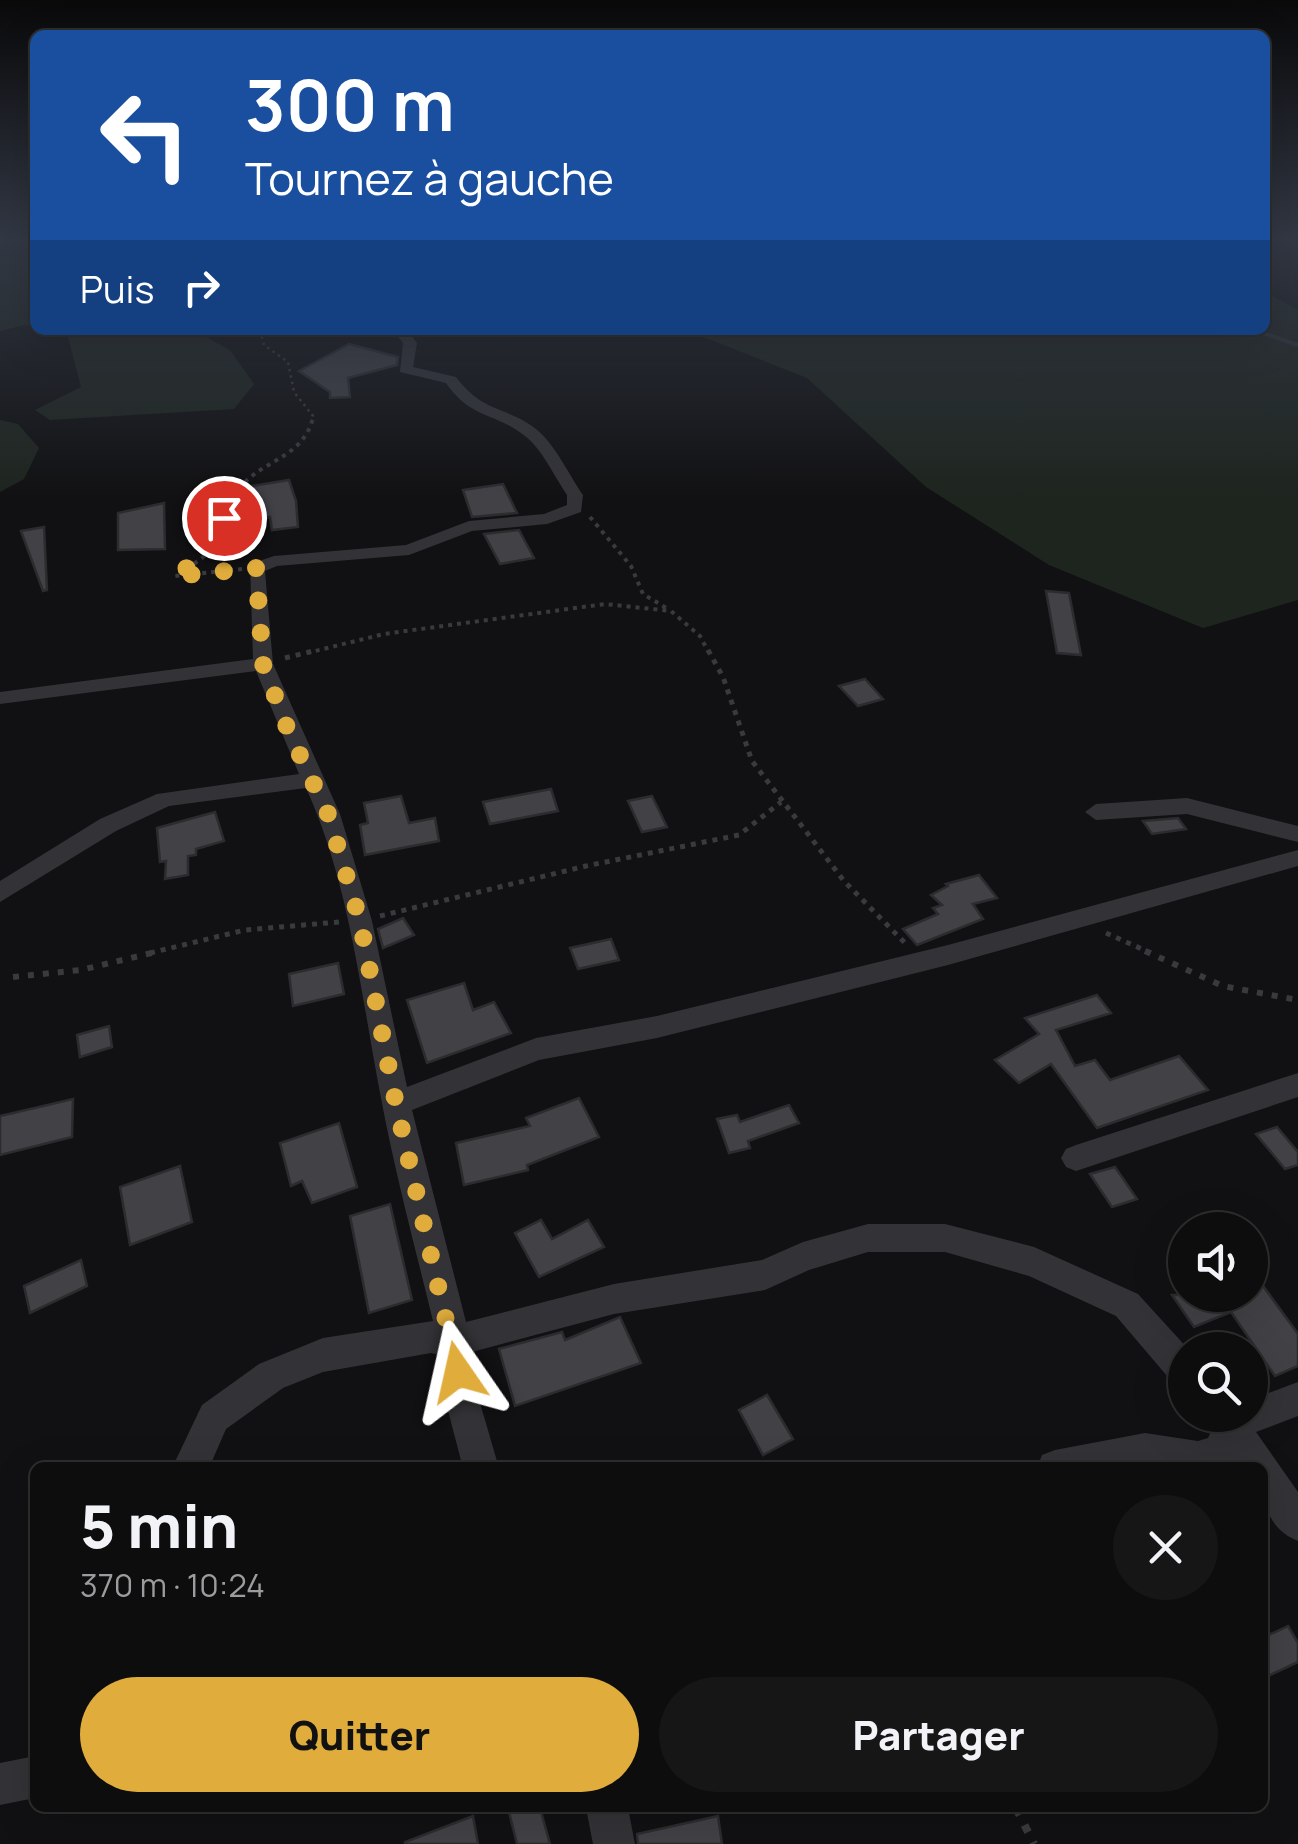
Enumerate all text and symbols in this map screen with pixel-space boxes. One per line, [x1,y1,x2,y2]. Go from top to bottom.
text: 300 m [245,56,455,152]
icon: left [80,70,210,200]
text: Tournez à gauche [245,147,614,209]
icon: right [174,260,229,315]
text: Puis [80,262,154,314]
pin [182,476,267,561]
icon: arrive [197,491,252,546]
map controls [1168,1212,1268,1432]
button: sound [1168,1212,1268,1312]
position arrow [406,1320,510,1424]
button: search [1168,1332,1268,1432]
text: 5 min [80,1484,238,1566]
button: close [1113,1495,1218,1600]
text: 370 m · 10:24 [80,1563,265,1607]
button: Quitter [80,1677,639,1792]
button: Partager [659,1677,1218,1792]

